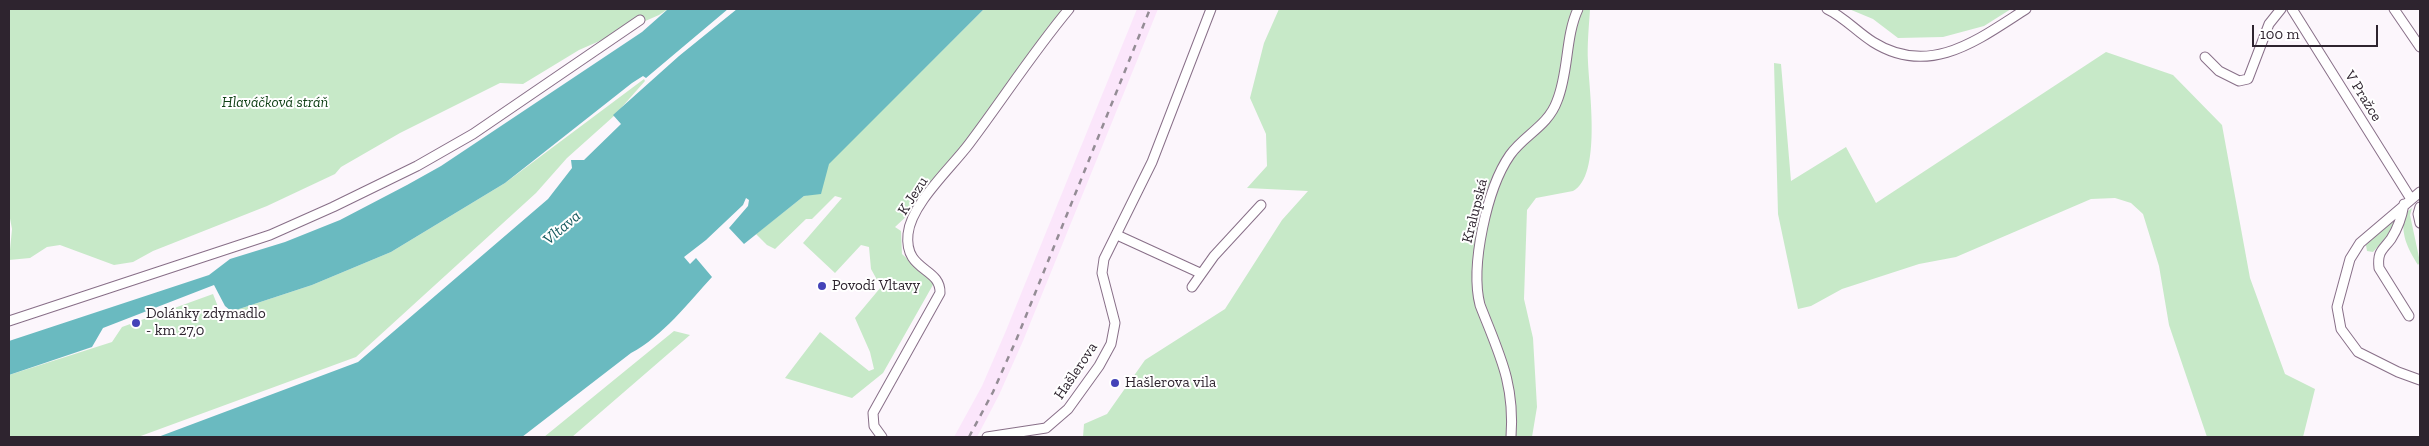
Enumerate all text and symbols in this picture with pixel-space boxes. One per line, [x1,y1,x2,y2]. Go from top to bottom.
scale bar [2254,15,2380,47]
text: 100 m [2260,25,2299,43]
street label: V Pražce [2340,67,2386,125]
park label: Hlaváčková stráň [222,94,328,112]
street label: K Jezu [894,174,932,218]
street label: Kralupská [1458,177,1492,245]
water label: Vltava [539,207,585,249]
place label: Povodí Vltavy [832,277,920,295]
marker: Povodí Vltavy [816,280,828,292]
place label: Dolánky zdymadlo - km 27,0 [146,305,266,340]
marker: Dolánky zdymadlo - km 27,0 [130,317,142,329]
street label: Hašlerova [1050,339,1102,403]
place label: Hašlerova vila [1125,374,1216,392]
marker: Hašlerova vila [1109,377,1121,389]

